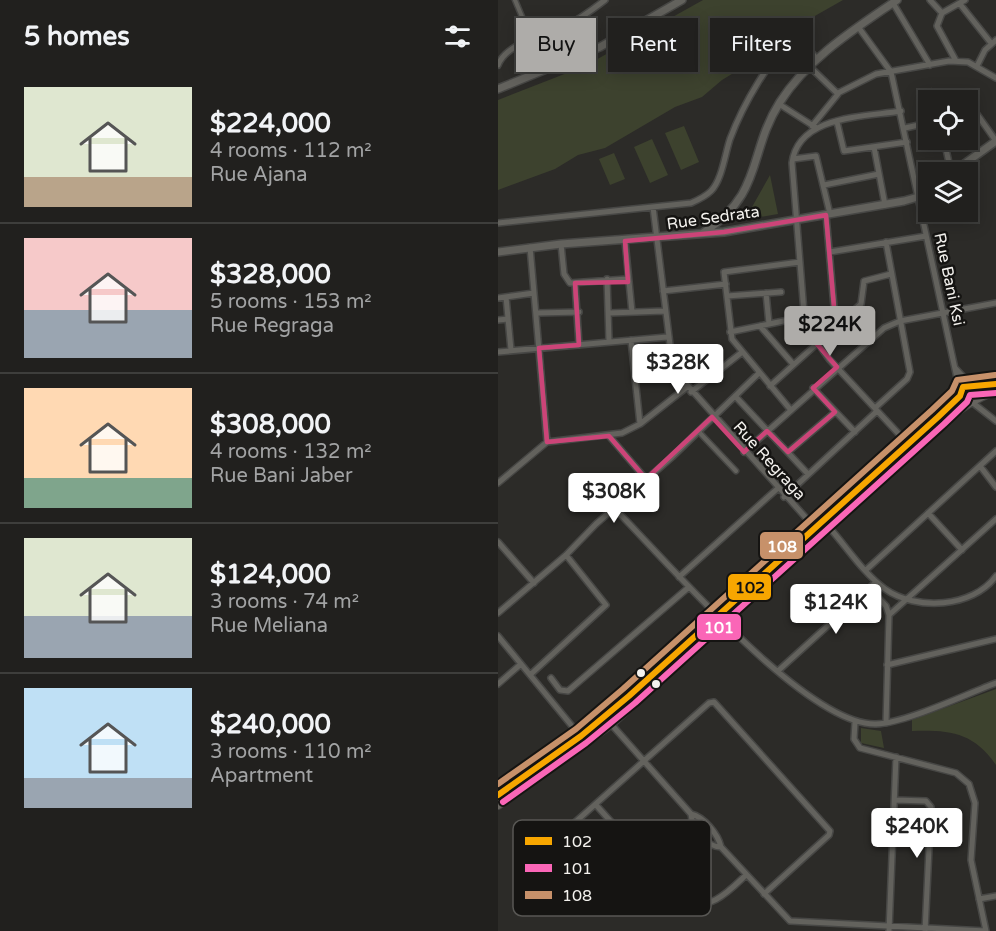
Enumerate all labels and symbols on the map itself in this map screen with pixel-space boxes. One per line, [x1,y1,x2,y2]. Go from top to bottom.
street label: Rue Sedrata [665,202,761,234]
street label: Rue Bani Ksi [929,231,969,328]
pin: $224K [788,306,872,357]
pin: $328K [636,344,720,395]
street label: Rue Regraga [729,417,810,504]
pin: $308K [572,473,656,524]
line badge: 108 [759,531,804,560]
text: 108 [767,537,797,557]
line badge: 102 [727,573,772,601]
text: 102 [735,578,765,598]
pin: $124K [794,584,878,635]
line badge: 101 [696,613,742,641]
text: 101 [704,618,734,638]
unlabelled marker [635,667,647,679]
unlabelled marker [650,678,662,690]
pin: $240K [875,808,959,859]
legend [513,820,711,916]
text: 102 [562,832,592,852]
text: 101 [562,859,592,879]
text: 108 [562,886,592,906]

